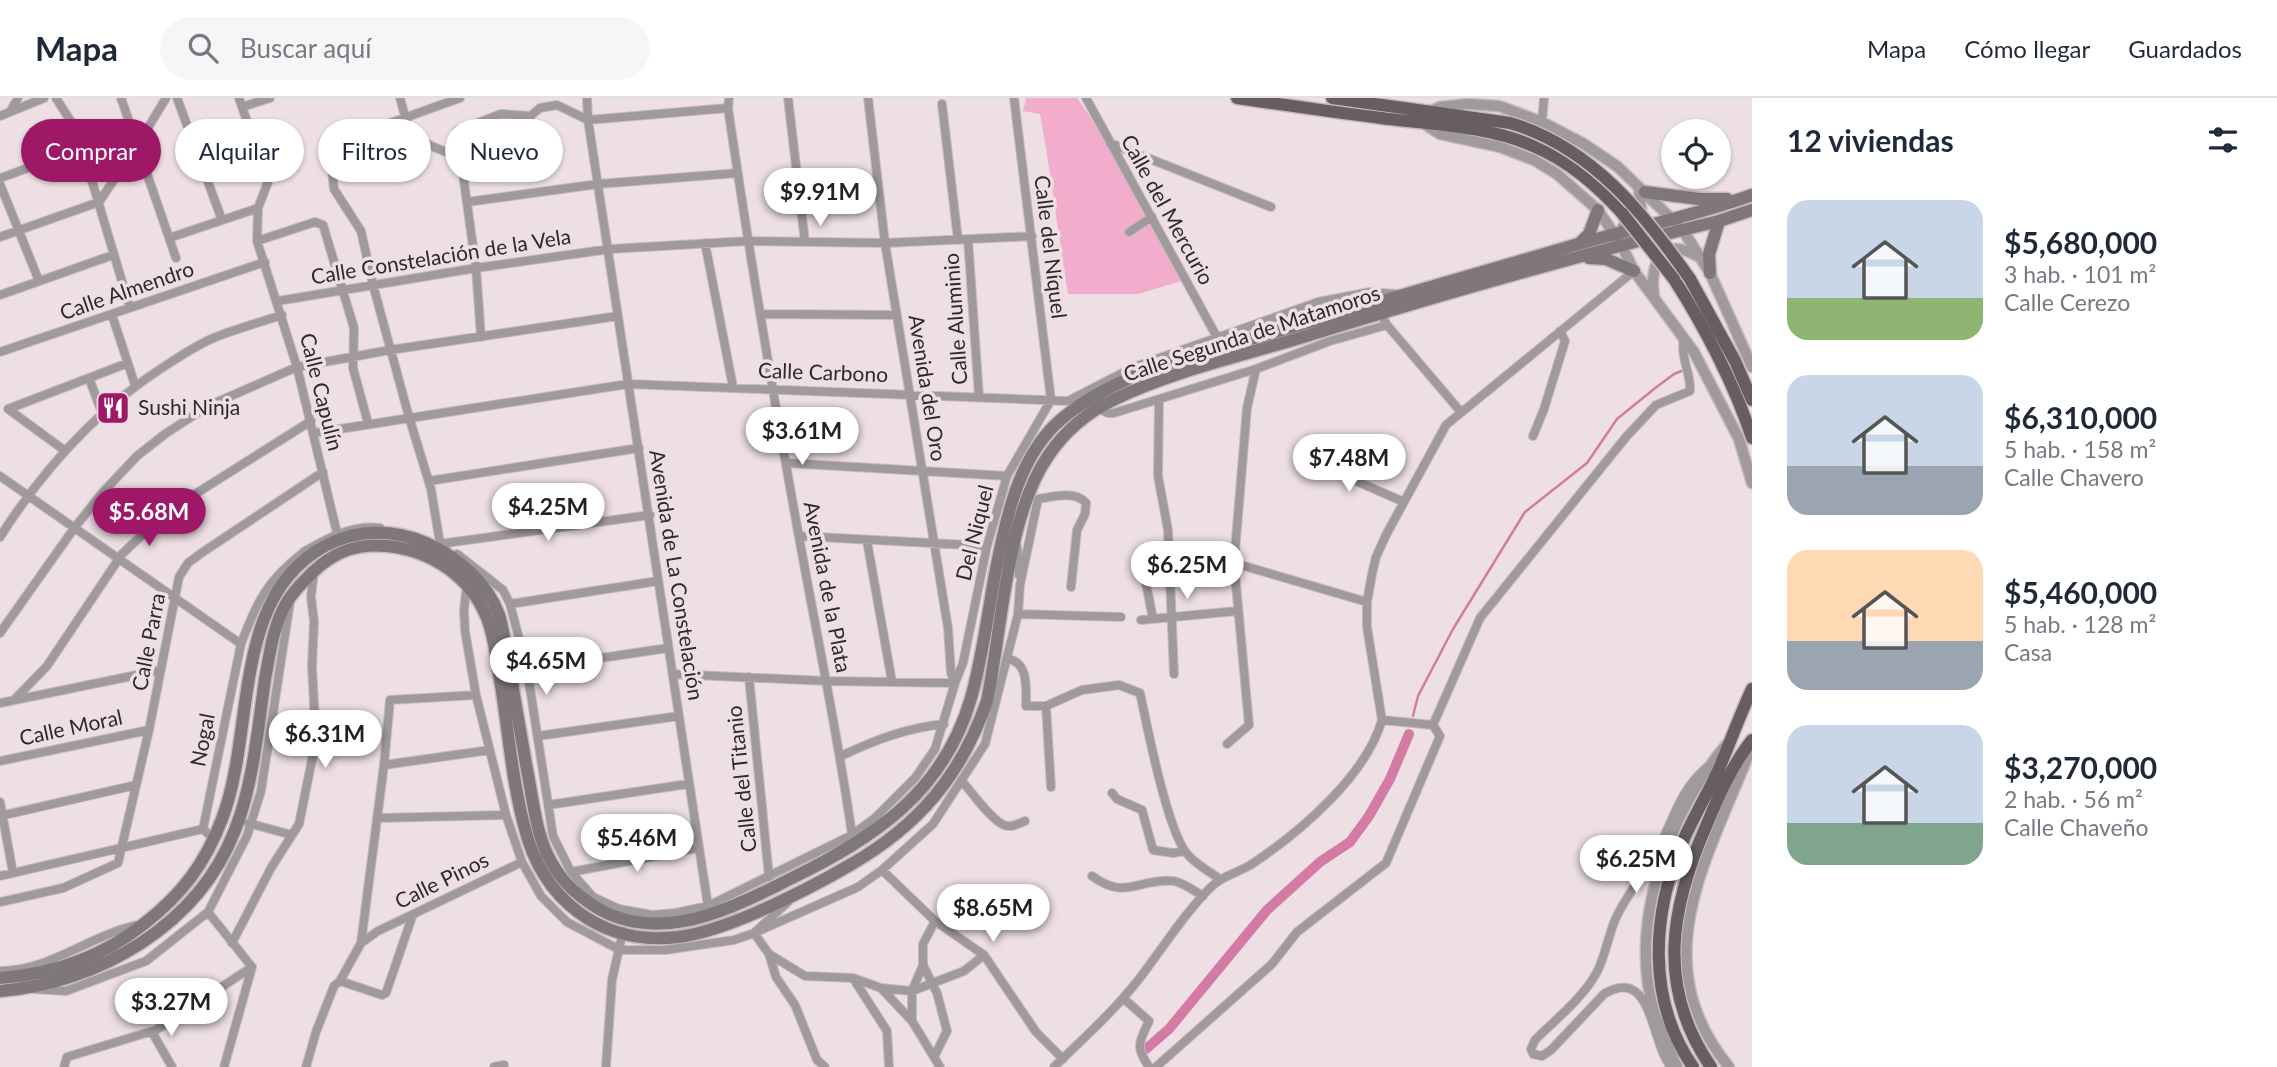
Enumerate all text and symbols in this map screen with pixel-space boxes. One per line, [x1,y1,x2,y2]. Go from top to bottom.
search box [160,17,650,80]
text: Mapa [35,28,118,68]
icon: search [184,29,222,67]
text: Buscar aquí [240,32,371,64]
text: Mapa [1867,34,1926,63]
text: Cómo llegar [1964,34,2090,63]
text: Guardados [2128,34,2242,63]
chip: Comprar [21,119,161,182]
chip: Alquilar [175,119,304,182]
chip: Filtros [318,119,431,182]
chip: Nuevo [445,119,563,182]
map controls [1661,119,1731,189]
button: locate [1661,119,1731,189]
icon: filters [2204,121,2242,159]
text: 12 viviendas [1787,122,1954,158]
street label: Calle del Mercurio [1117,130,1220,289]
pin: $9.91M [763,169,877,228]
street label: Calle del Níquel [1030,174,1073,320]
text: $9.91M [780,177,860,205]
street label: Calle Constelación de la Vela [309,223,572,288]
text: $5,680,000 [2004,224,2157,260]
icon: home [1843,228,1927,312]
street label: Calle Aluminio [937,252,972,386]
street label: Calle Almendro [56,255,197,324]
text: 3 hab. · 101 m² [2004,260,2156,288]
street label: Calle Segunda de Matamoros [1120,279,1383,386]
text: Calle Cerezo [2004,288,2130,316]
street label: Avenida del Oro [905,313,952,463]
street label: Calle Capulín [296,330,349,453]
street label: Calle Carbono [758,357,889,386]
restaurant icon: Sushi Ninja [94,389,132,427]
place label: Sushi Ninja [138,394,240,419]
text: $6,310,000 [2004,399,2157,435]
icon: home [1843,403,1927,487]
pin: $3.61M [745,408,859,467]
text: $3.61M [762,416,842,444]
pin: $7.48M [1292,434,1406,494]
text: 5 hab. · 158 m² [2004,435,2156,463]
text: $7.48M [1309,443,1389,471]
street label: Avenida de La Constelación [645,448,710,702]
text: Calle Chavero [2004,463,2144,491]
street label: Del Niquel [950,482,997,583]
pin: $4.25M [491,484,605,543]
pin: $5.68M [92,489,206,548]
text: $4.25M [508,492,588,520]
text: $5.68M [109,497,189,525]
street label: Avenida de la Plata [800,499,857,675]
pin: $6.25M [1130,542,1244,601]
text: $6.25M [1147,550,1227,578]
text: $5,460,000 [2004,574,2157,610]
icon: home [1843,578,1927,662]
street label: Calle Parra [126,591,169,693]
text: 5 hab. · 128 m² [2004,610,2156,638]
pin: $4.65M [489,638,603,697]
text: Casa [2004,638,2052,666]
text: $4.65M [506,646,586,674]
street label: Calle Moral [17,703,125,750]
street label: Calle del Titanio [720,704,761,854]
pin: $6.31M [268,710,382,770]
street label: Nogal [184,711,219,769]
text: $6.31M [285,719,365,747]
text: $3,270,000 [2004,749,2157,785]
icon: home [1843,753,1927,837]
text: 2 hab. · 56 m² [2004,785,2143,813]
text: Calle Chaveño [2004,813,2149,841]
pin: $5.46M [580,814,694,874]
text: $5.46M [597,823,677,851]
pin: $6.25M [1579,836,1693,895]
text: $6.25M [1596,844,1676,872]
street label: Calle Pinos [390,846,492,913]
pin: $8.65M [936,884,1050,944]
text: $8.65M [953,893,1033,921]
pin: $3.27M [114,978,228,1038]
text: $3.27M [131,987,211,1015]

